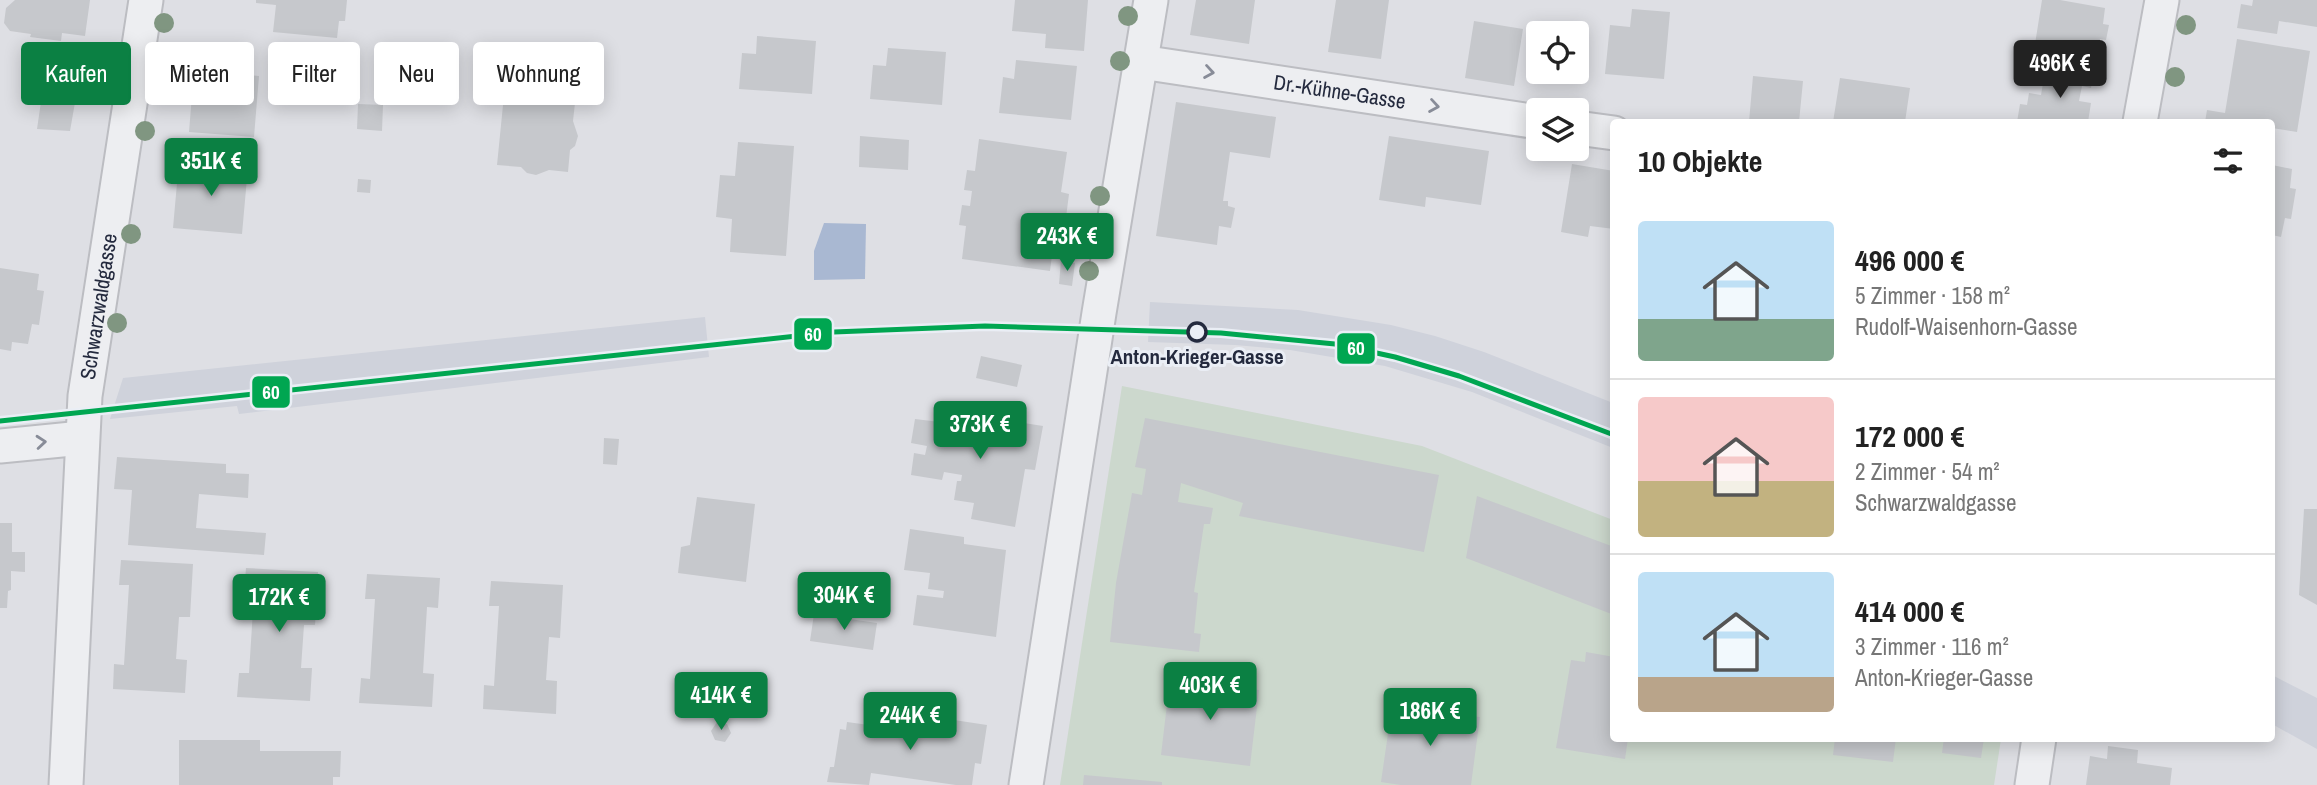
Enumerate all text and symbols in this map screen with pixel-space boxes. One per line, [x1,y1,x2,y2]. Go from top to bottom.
map controls [1526,21,1589,161]
button: locate [1526,21,1589,84]
pin: 496K € [2003,41,2117,100]
chip: Kaufen [21,42,131,105]
chip: Mieten [145,42,254,105]
chip: Filter [268,42,360,105]
chip: Neu [374,42,459,105]
chip: Wohnung [473,42,604,105]
text: 496K € [2030,47,2090,78]
one-way arrow [1203,65,1215,80]
street label: Dr.-Kühne-Gasse [1272,67,1408,116]
button: layers [1526,98,1589,161]
one-way arrow [1428,99,1440,114]
pin: 351K € [154,138,268,198]
text: 10 Objekte [1638,141,1762,181]
icon: filters [2209,142,2247,180]
text: 351K € [181,145,241,176]
pin: 243K € [1010,214,1124,273]
text: 243K € [1037,220,1097,251]
street label: Schwarzwaldgasse [73,231,124,382]
text: 496 000 € [1855,240,1964,280]
icon: home [1694,249,1778,333]
text: 5 Zimmer · 158 m² [1855,280,2010,311]
text: Rudolf-Waisenhorn-Gasse [1855,311,2078,342]
line badge: 60 [793,317,833,351]
text: 60 [804,321,822,347]
marker: Anton-Krieger-Gasse [1187,322,1207,342]
line badge: 60 [1336,332,1376,365]
text: 60 [1347,335,1365,361]
place label: Anton-Krieger-Gasse [1110,342,1284,371]
line badge: 60 [251,375,291,409]
text: 60 [262,379,280,405]
pin: 373K € [923,402,1037,461]
text: 373K € [950,408,1010,439]
text: 172 000 € [1855,416,1964,456]
icon: home [1694,425,1778,509]
one-way arrow [36,435,47,450]
text: 2 Zimmer · 54 m² [1855,456,2000,487]
text: Schwarzwaldgasse [1855,487,2016,518]
pin: 304K € [787,572,901,632]
pin: 172K € [222,574,336,634]
text: 304K € [814,579,874,610]
text: 172K € [249,581,309,612]
text: 414 000 € [1855,591,1964,631]
icon: home [1694,600,1778,684]
text: 3 Zimmer · 116 m² [1855,631,2009,662]
pin: 403K € [1153,662,1267,722]
text: Anton-Krieger-Gasse [1855,662,2033,693]
text: 403K € [1180,669,1240,700]
pin: 414K € [664,672,778,732]
text: 414K € [691,679,751,710]
pin: 186K € [1373,688,1487,748]
pin: 244K € [853,692,967,752]
text: 186K € [1400,695,1460,726]
text: 244K € [880,699,940,730]

